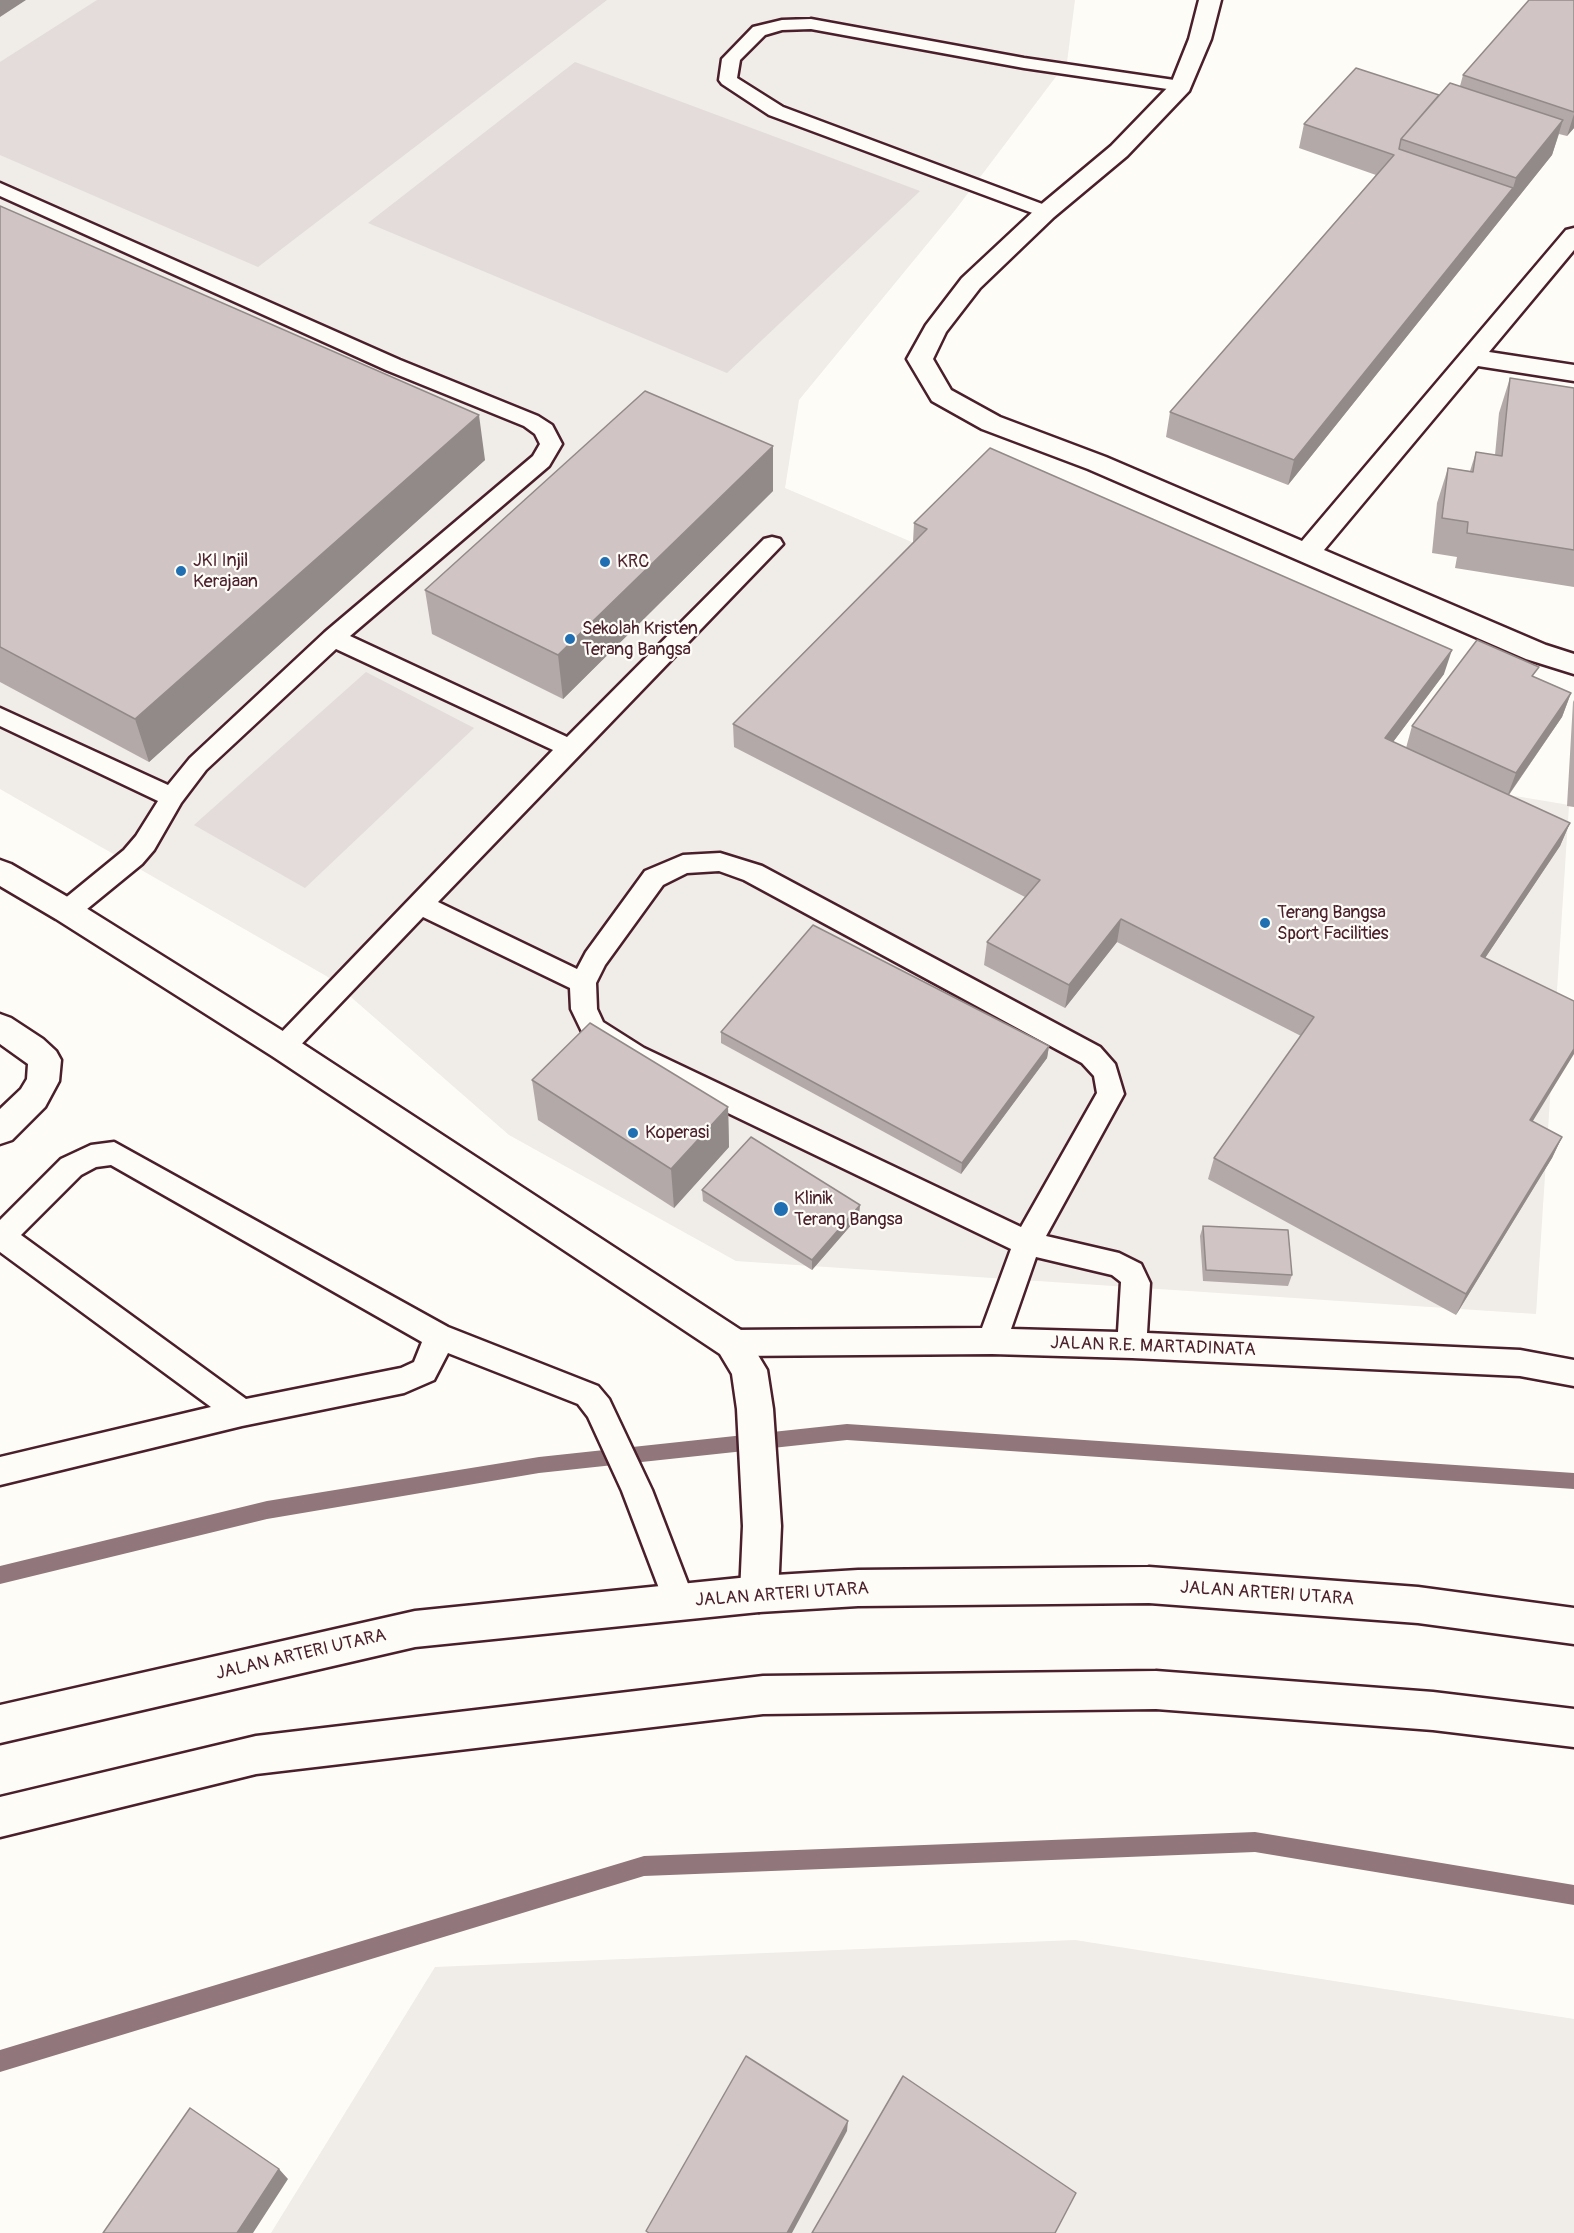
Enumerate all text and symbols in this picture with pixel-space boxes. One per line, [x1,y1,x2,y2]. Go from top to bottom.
place label: JKI Injil Kerajaan [193,550,258,592]
place label: KRC [617,551,649,573]
marker: KRC [598,555,612,569]
marker: JKI Injil Kerajaan [174,564,188,578]
place label: Sekolah Kristen Terang Bangsa [582,618,698,660]
marker: Sekolah Kristen Terang Bangsa [563,632,577,646]
place label: Terang Bangsa Sport Facilities [1277,902,1389,944]
marker: Terang Bangsa Sport Facilities [1258,916,1272,930]
place label: Koperasi [645,1122,709,1144]
marker: Koperasi [626,1126,640,1140]
place label: Klinik Terang Bangsa [794,1188,903,1230]
marker: Klinik Terang Bangsa [772,1200,790,1218]
street label: JALAN R.E. MARTADINATA [1050,1333,1256,1361]
street label: JALAN ARTERI UTARA [1179,1577,1355,1611]
street label: JALAN ARTERI UTARA [694,1578,870,1612]
street label: JALAN ARTERI UTARA [214,1625,388,1685]

